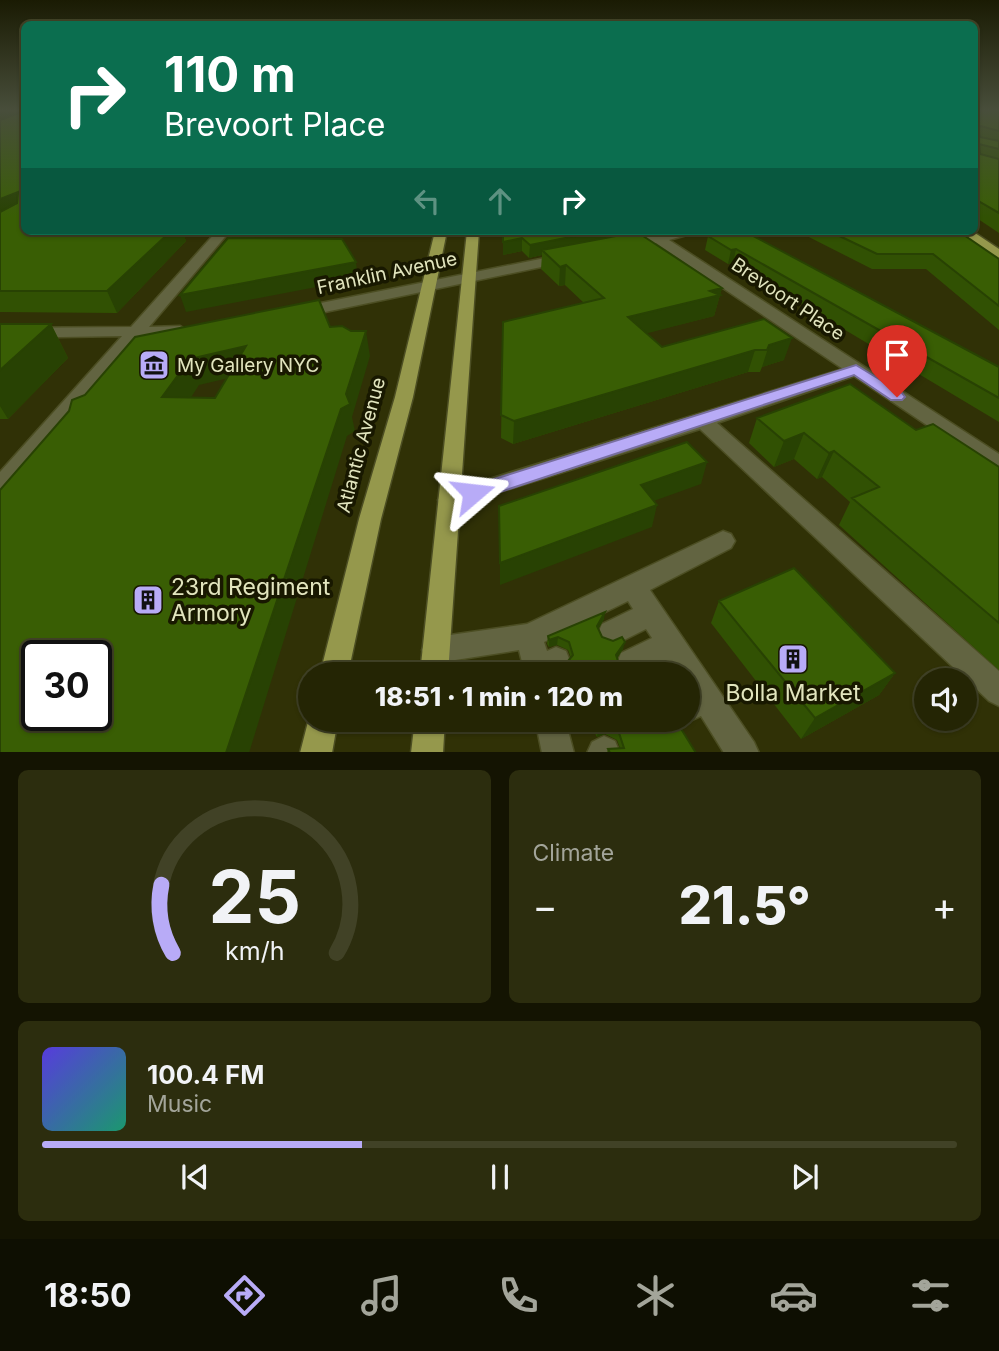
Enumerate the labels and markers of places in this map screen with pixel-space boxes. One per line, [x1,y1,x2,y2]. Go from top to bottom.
pin [867,325,927,397]
museum icon: My Gallery NYC [137,348,171,382]
place label: My Gallery NYC [177,354,319,377]
place label: 23rd Regiment Armory [171,573,331,627]
building icon: 23rd Regiment Armory [131,583,165,617]
building icon: Bolla Market [776,642,810,676]
place label: Bolla Market [725,679,861,707]

